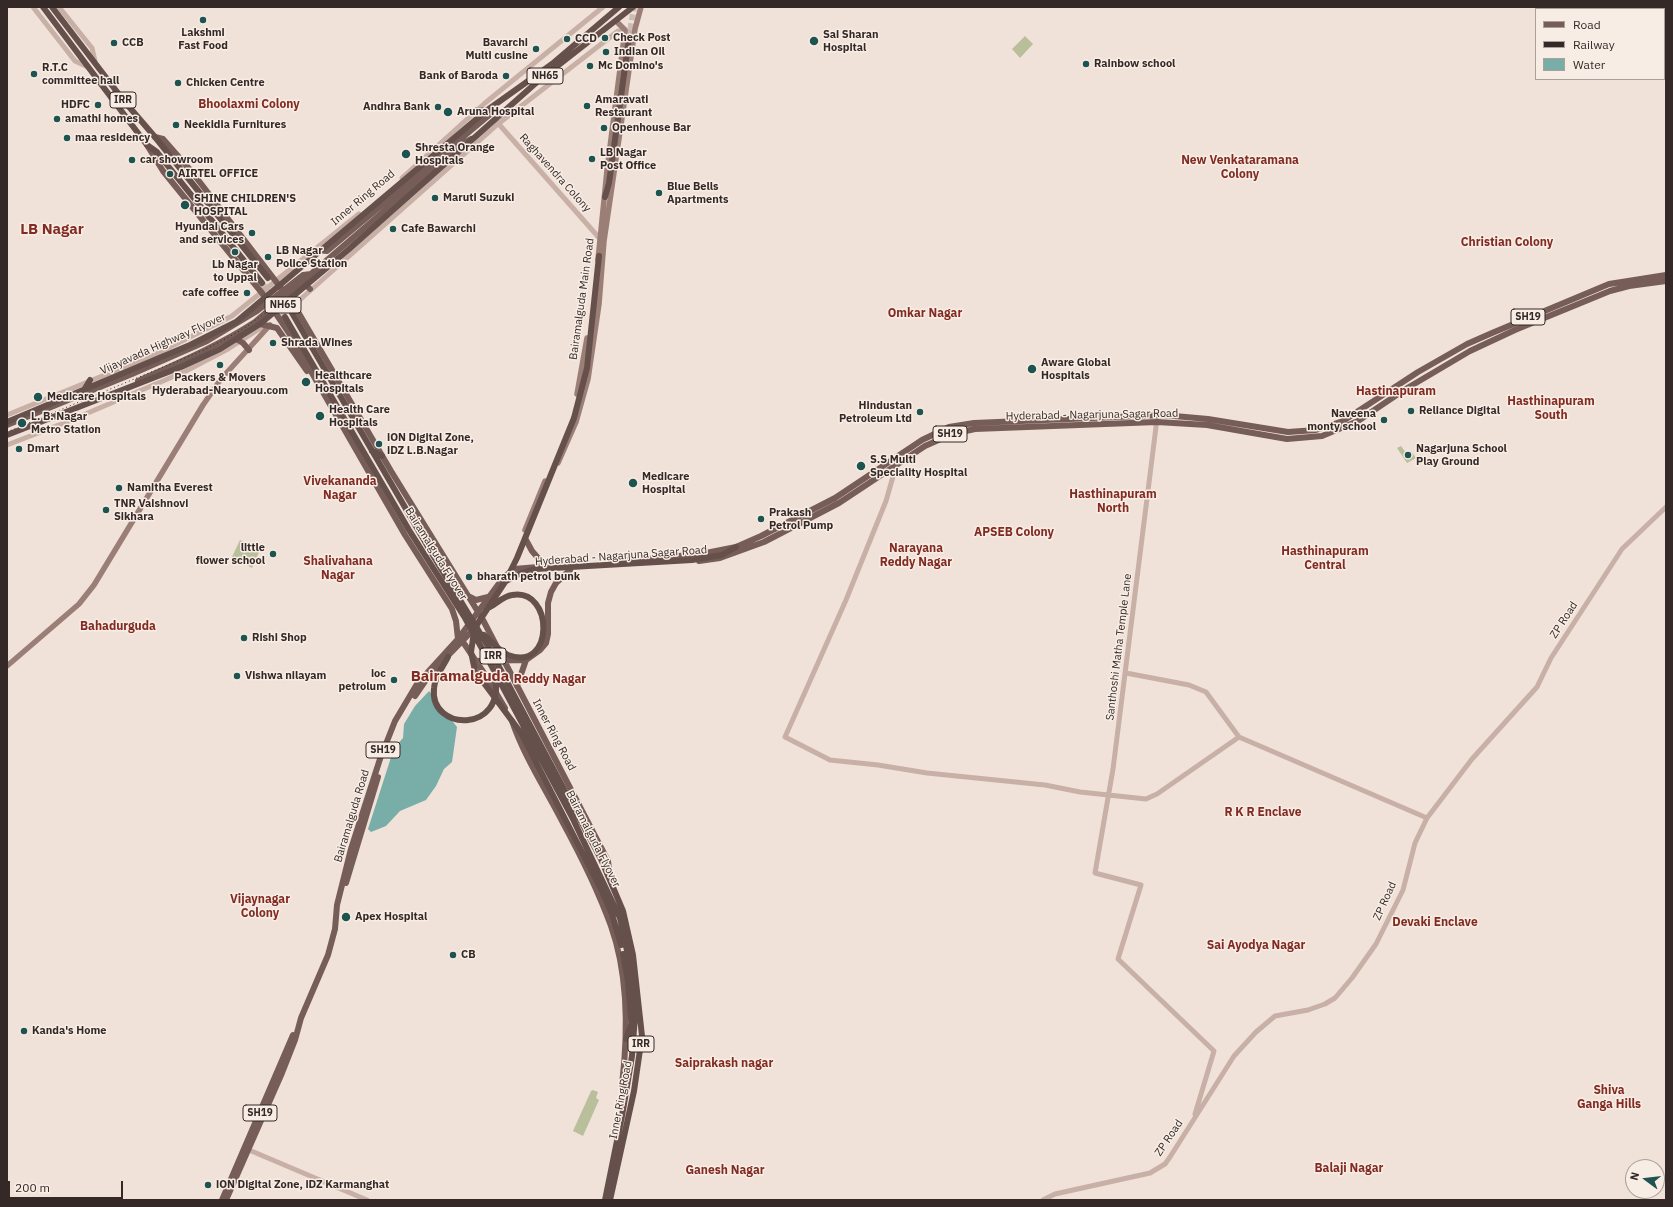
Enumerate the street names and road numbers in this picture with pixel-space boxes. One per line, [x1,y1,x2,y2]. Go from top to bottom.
road number: NH65 [527,68,563,84]
road number: IRR [110,92,136,108]
street label: Raghavendra Colony [516,131,594,215]
street label: Inner Ring Road [328,167,398,229]
street label: Bairamalguda Main Road [567,237,597,361]
road number: NH65 [265,297,301,313]
road number: SH19 [1511,309,1545,325]
street label: Vijayavada Highway Flyover [98,310,228,378]
street label: Hyderabad - Nagarjuna Sagar Road [1006,407,1178,423]
road number: SH19 [933,426,967,442]
street label: Bairamalguda Flyover [402,505,470,603]
street label: Hyderabad - Nagarjuna Sagar Road [534,543,708,569]
street label: Santhoshi Matha Temple Lane [1103,573,1135,721]
street label: ZP Road [1547,599,1581,641]
road number: IRR [480,648,506,664]
street label: Inner Ring Road [530,697,578,773]
road number: SH19 [366,742,400,758]
street label: Bairamalguda Road [332,768,372,864]
street label: Bairamalguda Flyover [563,788,623,890]
street label: ZP Road [1371,880,1399,922]
road number: IRR [628,1036,654,1052]
street label: Inner Ring Road [607,1060,635,1140]
road number: SH19 [243,1105,277,1121]
street label: ZP Road [1152,1117,1186,1159]

